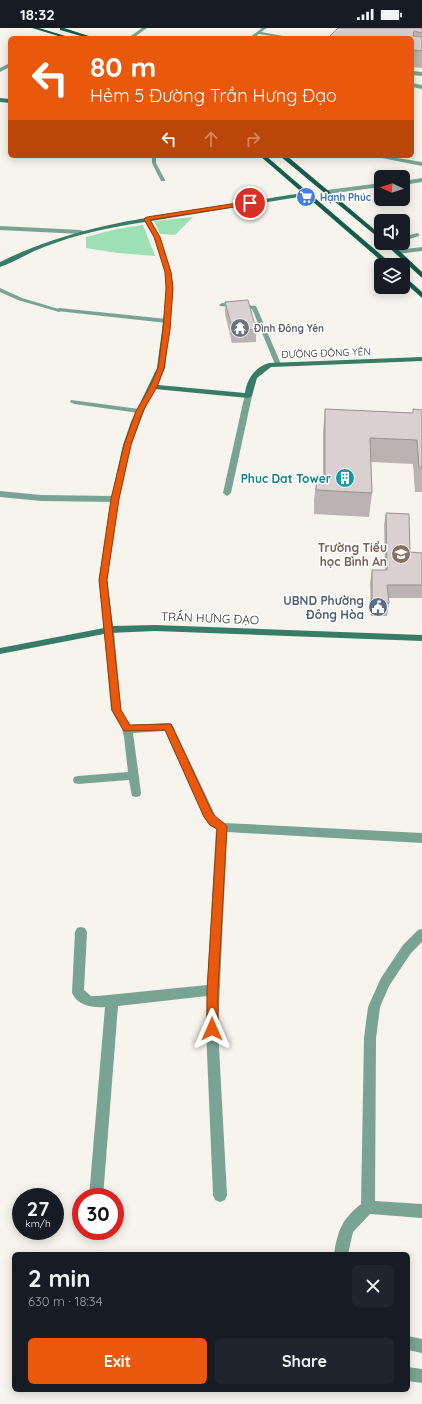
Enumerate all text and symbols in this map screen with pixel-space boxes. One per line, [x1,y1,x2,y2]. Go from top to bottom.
text: 18:32 [20,5,55,24]
text: 80 m [90,49,156,84]
icon: left [24,52,76,104]
text: Hẻm 5 Đường Trần Hưng Đạo [90,84,337,107]
icon: left [158,128,180,150]
icon: ahead [200,128,222,150]
icon: right [242,128,264,150]
north arrow [374,170,410,206]
map controls [374,170,410,294]
pin [233,186,267,220]
supermarket icon: Hạnh Phúc [295,186,317,208]
place label: Hạnh Phúc [320,191,371,204]
icon: arrive [239,192,261,214]
button: sound [374,214,410,250]
button: layers [374,258,410,294]
temple icon: Đình Đông Yên [229,317,251,339]
place label: Đình Đông Yên [253,322,324,335]
street label: ĐƯỜNG ĐÔNG YÊN [281,345,371,361]
building icon: Phuc Dat Tower [334,467,356,489]
place label: Phuc Dat Tower [241,471,331,486]
place label: Trường Tiểu học Bình An [318,540,387,569]
school or university icon: Trường Tiểu học Bình An [390,543,412,565]
place label: UBND Phường Đông Hòa [283,593,364,622]
public building icon: UBND Phường Đông Hòa [367,596,389,618]
street label: TRẦN HƯNG ĐẠO [161,609,259,627]
position arrow [191,1008,233,1050]
speed limit sign: 30 [72,1188,124,1240]
text: 27 [27,1196,49,1221]
text: km/h [25,1217,51,1230]
text: 2 min [28,1263,90,1293]
button: close [352,1265,394,1307]
text: 630 m · 18:34 [28,1293,103,1309]
button: Exit [28,1338,207,1384]
button: Share [215,1338,394,1384]

